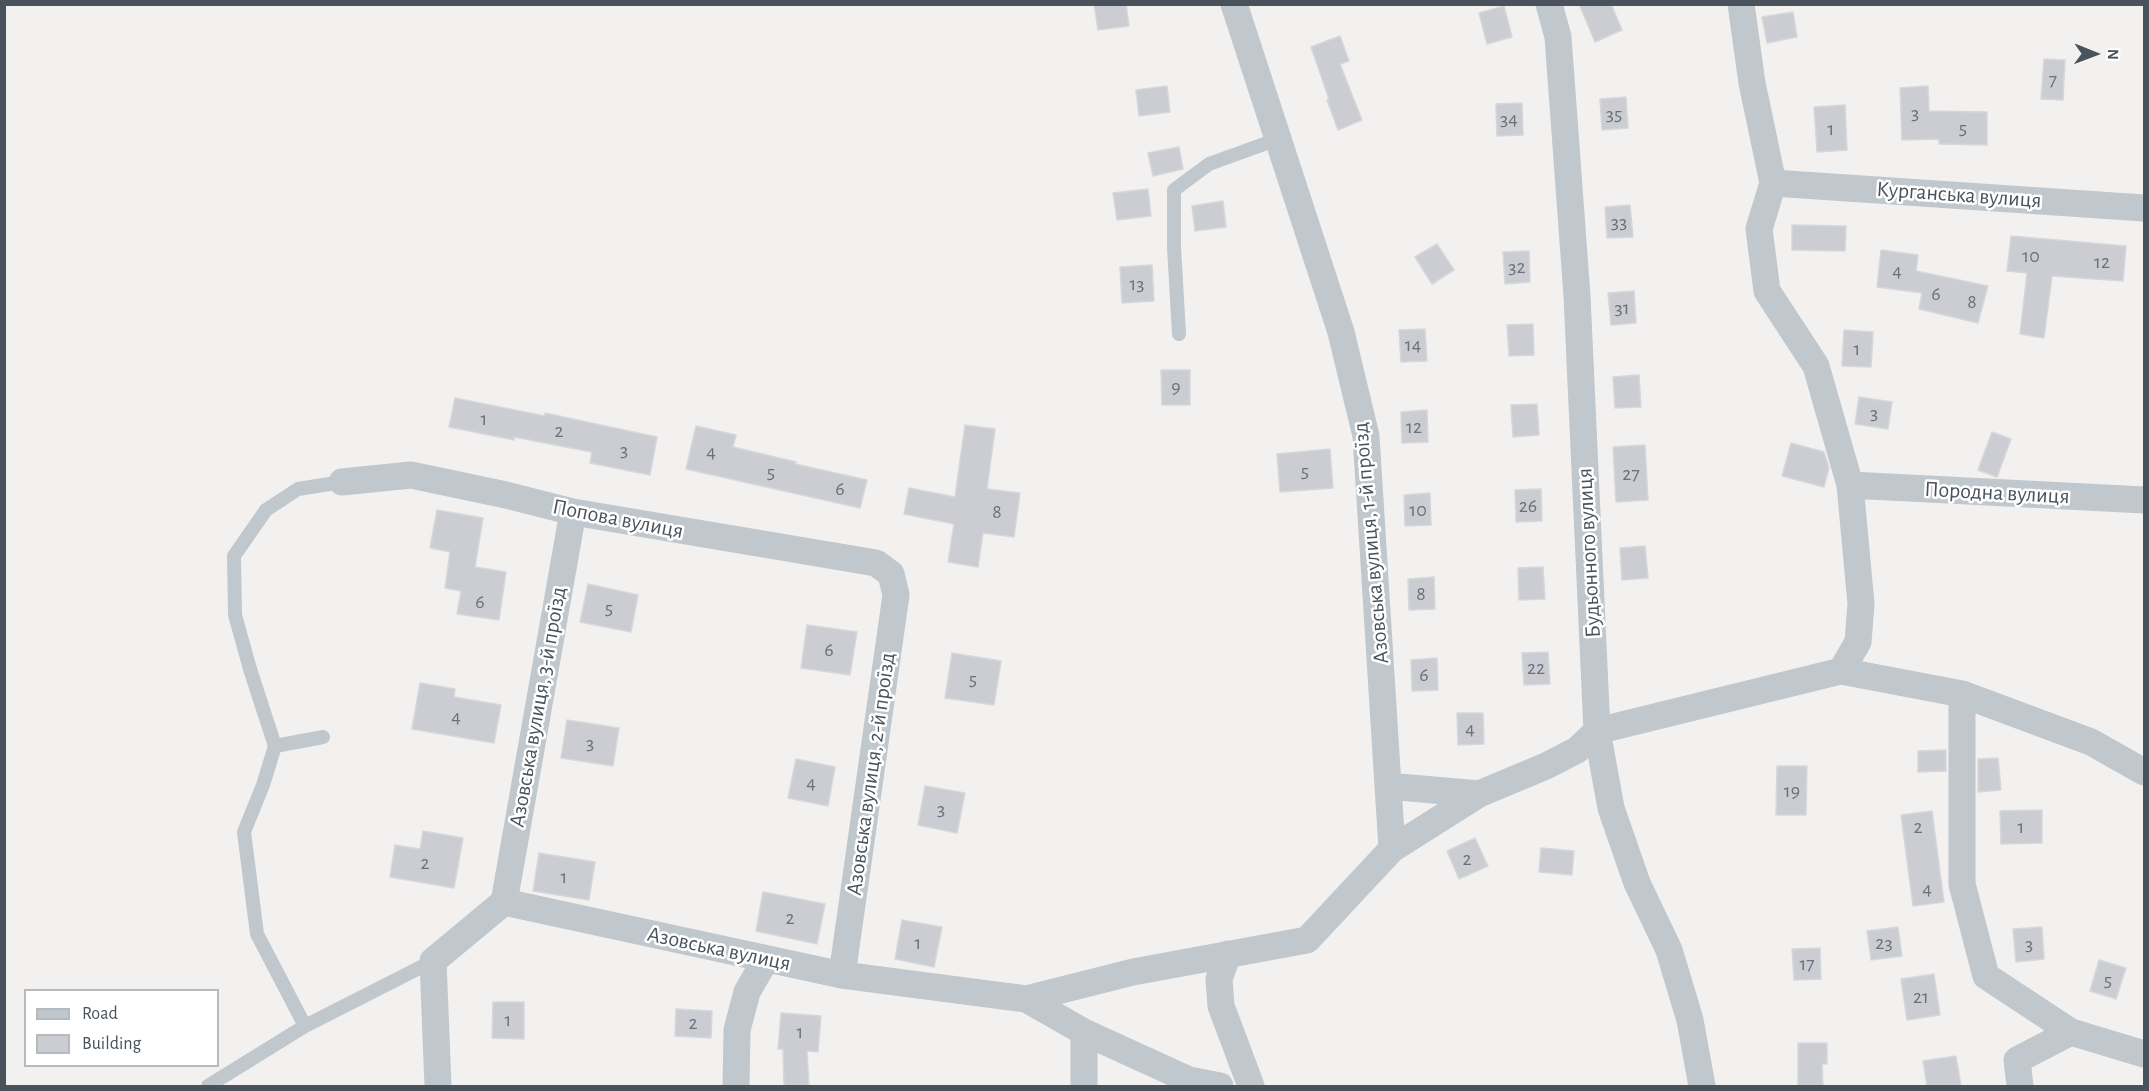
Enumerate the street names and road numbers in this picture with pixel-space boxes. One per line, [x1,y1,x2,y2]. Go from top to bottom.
street label: Курганська вулиця [1876,176,2042,214]
street label: Азовська вулиця, 1-й проїзд [1347,421,1395,665]
street label: Будьонного вулиця [1571,467,1607,639]
street label: Породна вулиця [1924,476,2070,510]
street label: Попова вулиця [550,493,686,545]
street label: Азовська вулиця, 3-й проїзд [504,585,572,829]
street label: Азовська вулиця, 2-й проїзд [841,651,901,897]
street label: Азовська вулиця [645,921,793,977]

